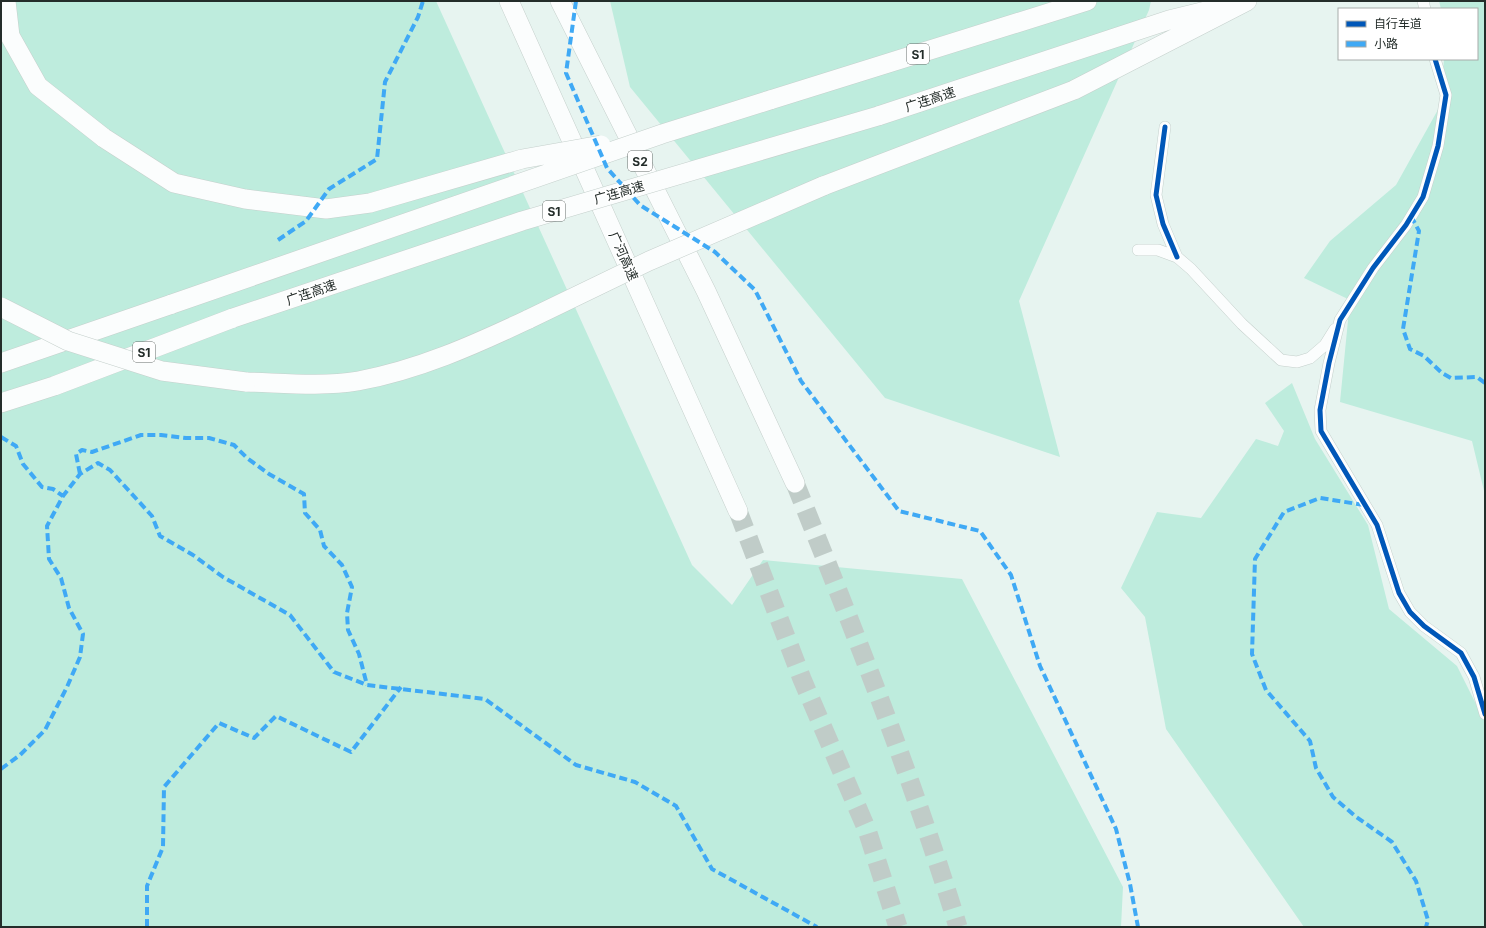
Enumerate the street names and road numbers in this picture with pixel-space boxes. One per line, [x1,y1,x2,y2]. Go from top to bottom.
road number: S1 [907,44,929,64]
street label: 广连高速 [903,83,957,115]
road number: S2 [628,151,652,171]
street label: 广连高速 [592,177,646,207]
road number: S1 [543,201,565,221]
street label: 广河高速 [606,229,642,283]
street label: 广连高速 [284,276,338,308]
road number: S1 [133,342,155,362]

